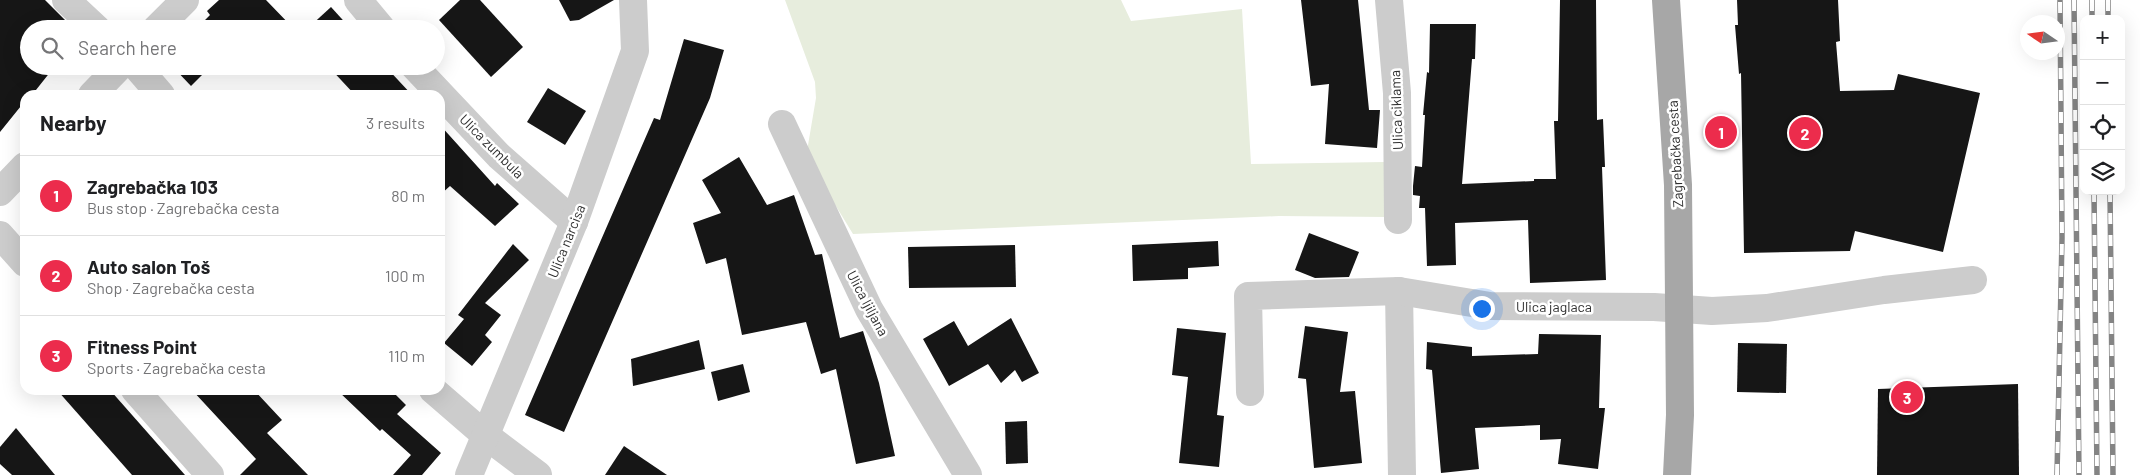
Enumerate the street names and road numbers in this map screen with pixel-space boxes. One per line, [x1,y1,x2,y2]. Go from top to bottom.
street label: Ulica ciklama [1386,70,1406,150]
street label: Zagrebačka cesta [1664,100,1686,208]
street label: Ulica zumbula [456,110,528,182]
street label: Ulica narcisa [544,202,588,280]
street label: Ulica ljiljana [844,267,892,339]
street label: Ulica jaglaca [1516,298,1592,315]

